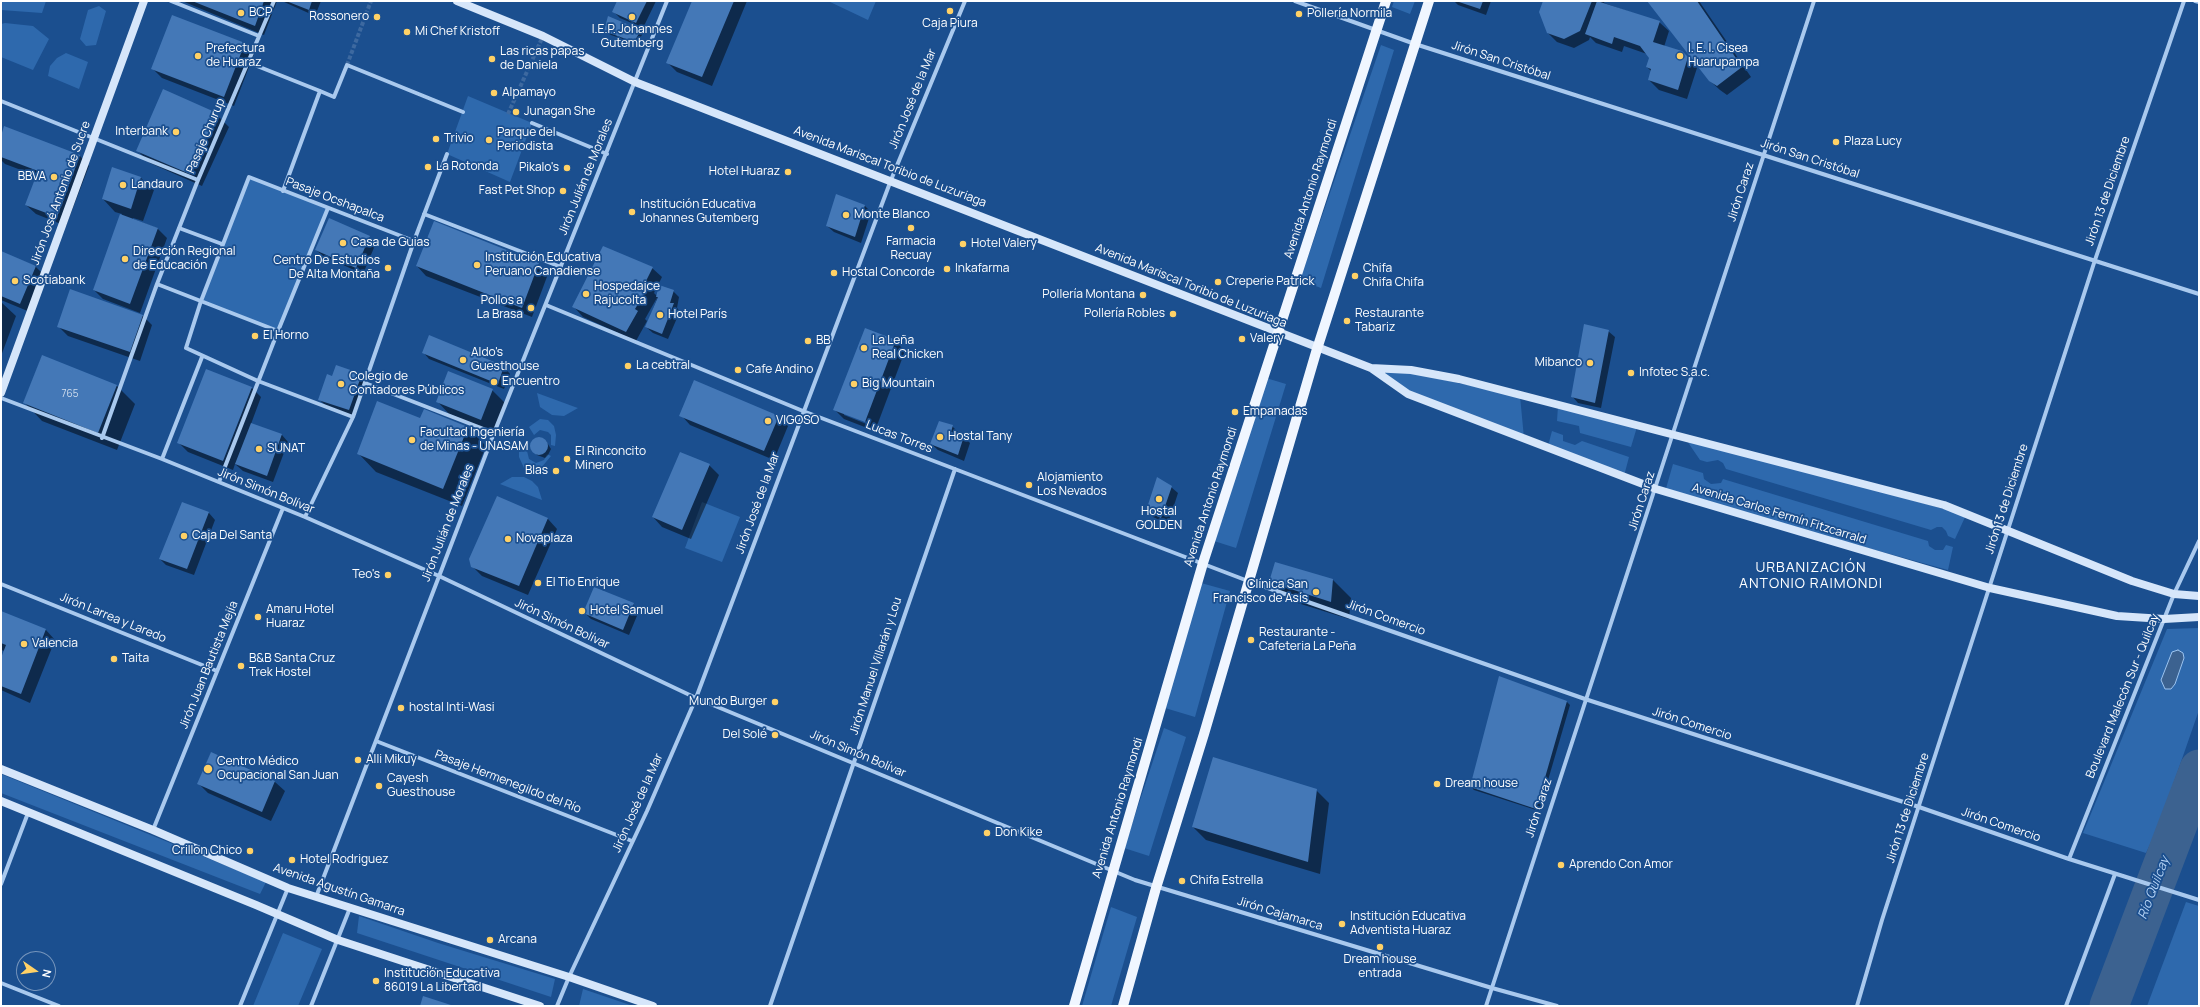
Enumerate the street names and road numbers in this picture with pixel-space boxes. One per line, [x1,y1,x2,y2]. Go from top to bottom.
street label: Jirón San Cristóbal [1450,38,1552,84]
street label: Jirón José de la Mar [886,47,940,151]
street label: Pasaje Churup [184,96,228,176]
street label: Jirón Julián de Morales [556,117,616,237]
street label: Avenida Antonio Raymondi [1282,117,1340,261]
street label: Jirón José Antonio de Sucre [28,119,94,267]
street label: Avenida Mariscal Toribio de Luzuriaga [792,124,988,210]
street label: Jirón 13 de Diciembre [2082,134,2134,248]
street label: Jirón San Cristóbal [1759,136,1861,182]
street label: Jirón Caraz [1725,161,1757,223]
street label: Pasaje Ocshapalca [284,175,386,225]
street label: Avenida Mariscal Toribio de Luzuriaga [1093,241,1289,331]
street label: Lucas Torres [864,418,934,456]
street label: Avenida Antonio Raymondi [1182,425,1240,569]
street label: Jirón 13 de Diciembre [1982,442,2032,556]
street label: Jirón José de la Mar [733,450,783,556]
street label: Jirón Julián de Morales [419,462,477,584]
street label: Jirón Simón Bolívar [216,465,316,517]
street label: Jirón Caraz [1626,470,1658,532]
street label: Avenida Carlos Fermín Fitzcarrald [1690,481,1868,547]
street label: Jirón Larrea y Laredo [58,590,168,646]
street label: Jirón Manuel Villarán y Lou [847,595,905,737]
street label: Jirón Simón Bolívar [512,596,612,652]
street label: Jirón Comercio [1345,597,1427,639]
street label: Jirón Juan Bautista Mejía [177,599,241,731]
street label: Boulevard Malecón Sur - Quilcay [2083,612,2163,780]
street label: Jirón Comercio [1650,704,1734,744]
street label: Jirón Simón Bolívar [808,727,908,781]
street label: Avenida Antonio Raymondi [1090,736,1146,880]
street label: Pasaje Hermenegildo del Río [433,747,583,817]
street label: Jirón José de la Mar [610,751,666,855]
street label: Jirón 13 de Diciembre [1883,751,1933,865]
street label: Jirón Caraz [1523,777,1555,839]
street label: Jirón Comercio [1960,805,2042,845]
street label: Avenida Agustín Gamarra [271,861,407,919]
street label: Jirón Cajamarca [1236,894,1324,934]

